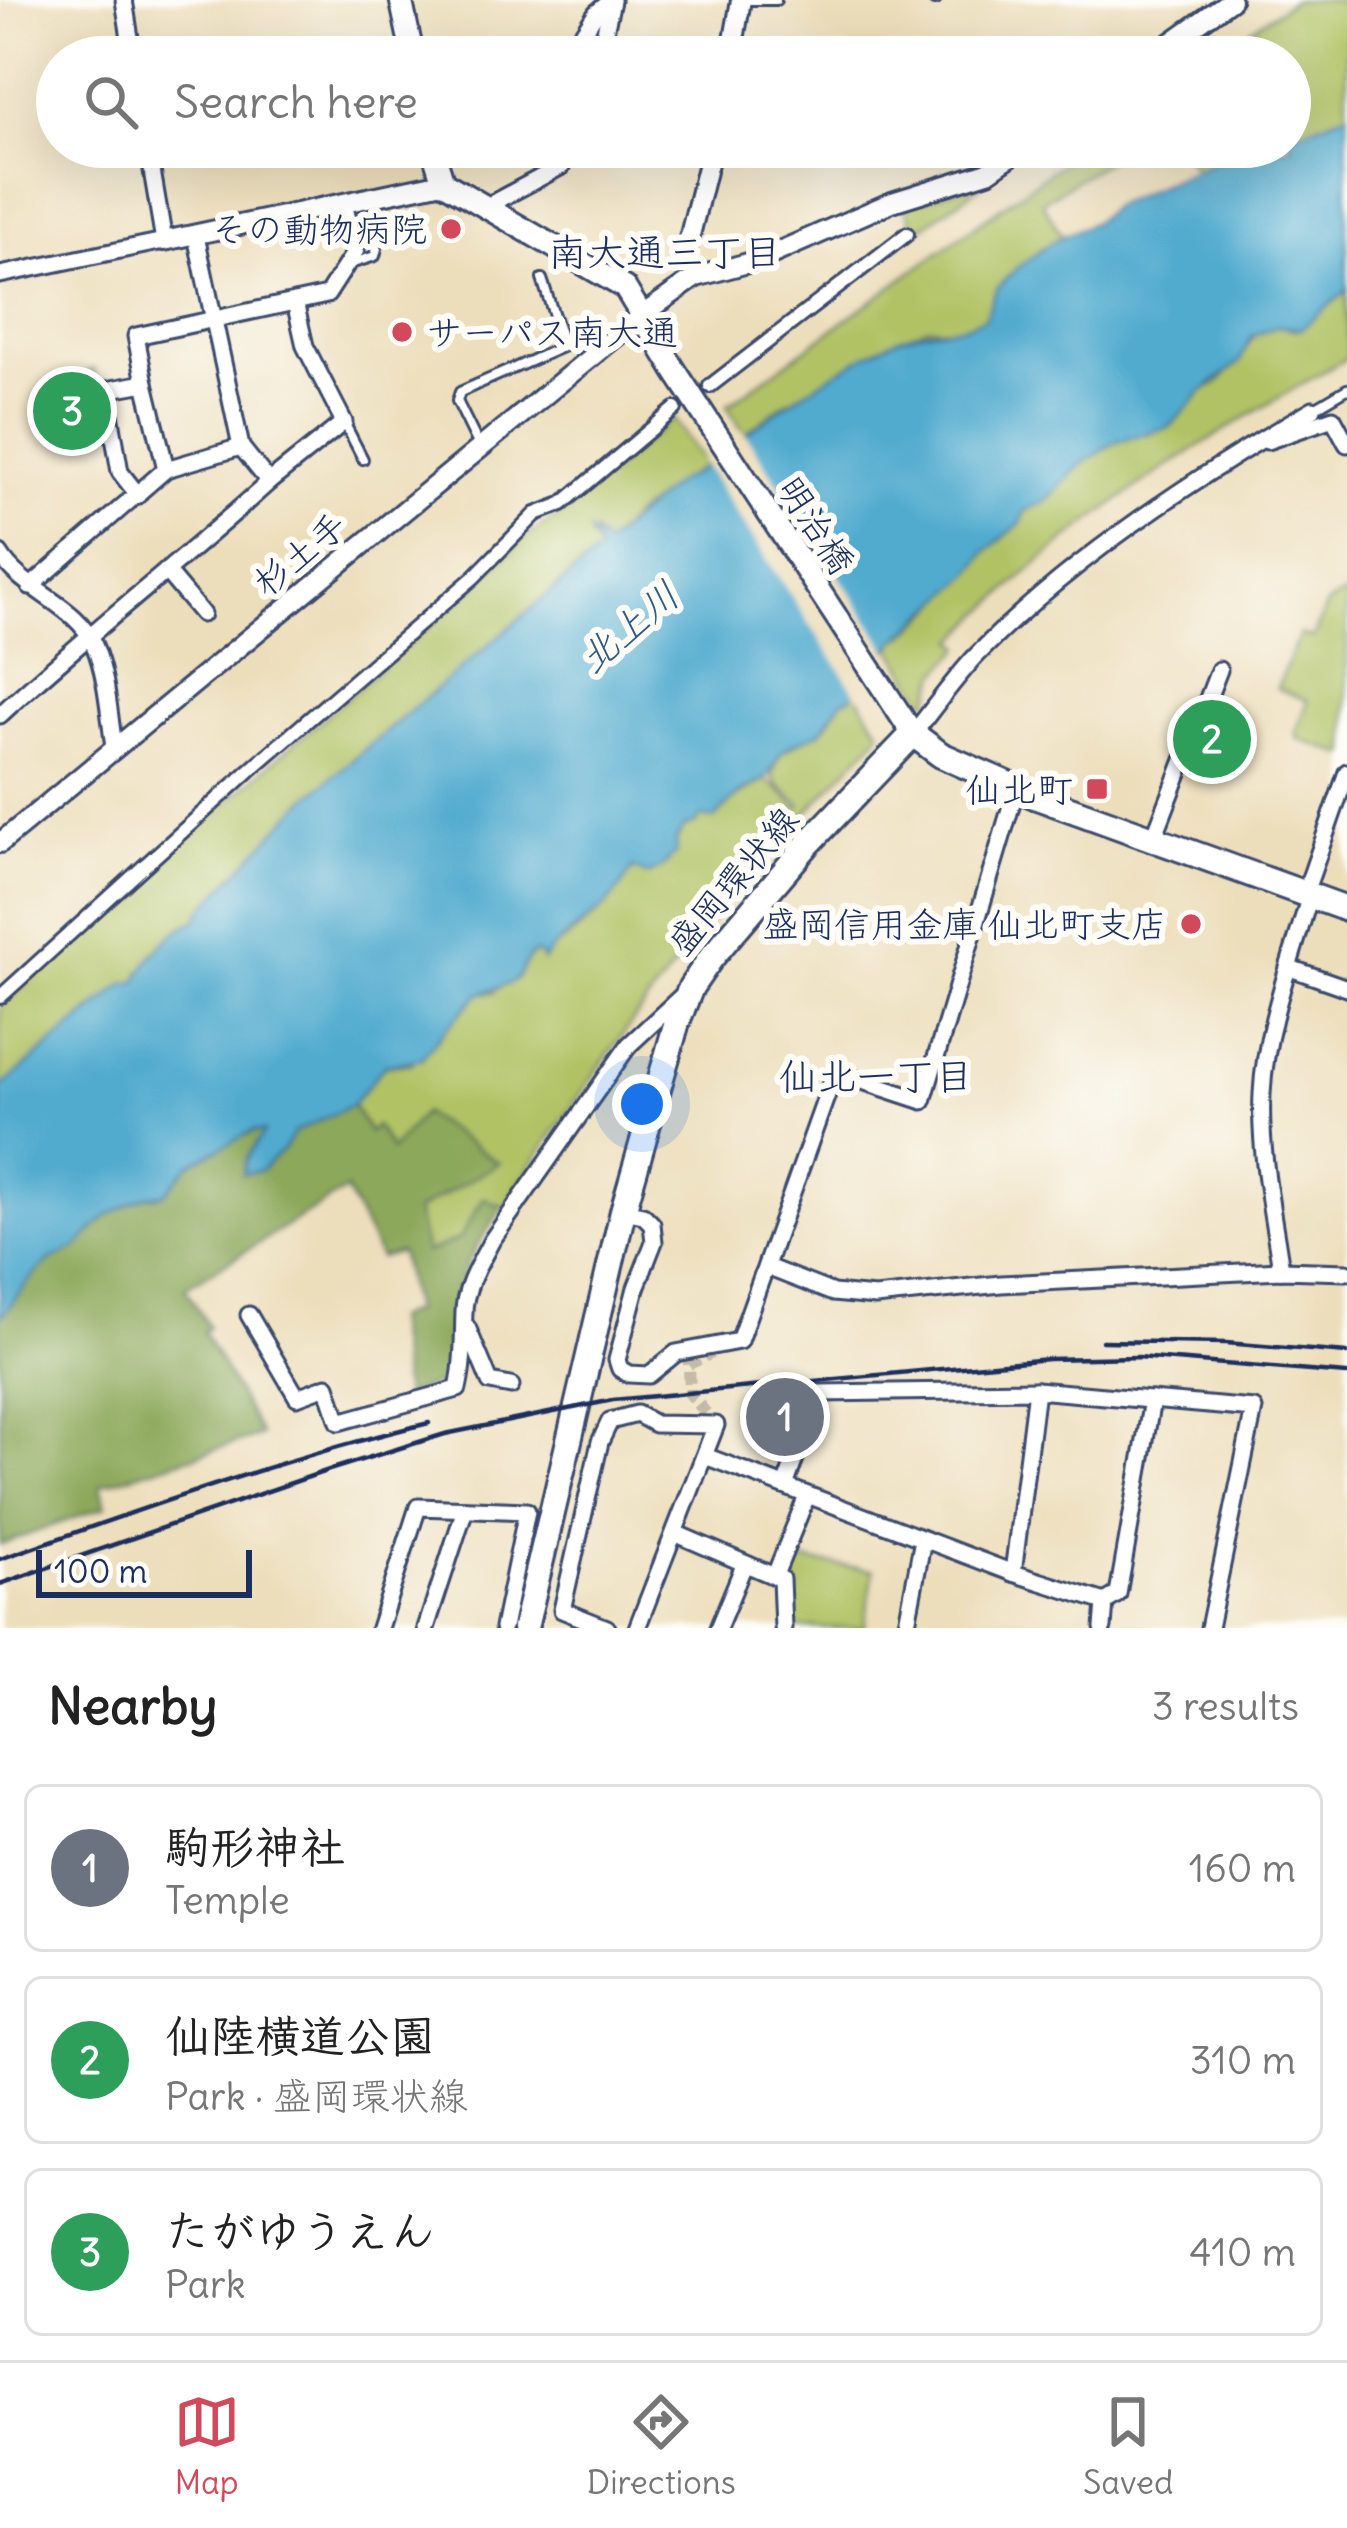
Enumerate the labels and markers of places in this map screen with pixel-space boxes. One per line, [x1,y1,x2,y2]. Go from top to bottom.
place label: その動物病院 [211,207,427,252]
marker: その動物病院 [438,216,464,242]
place label: サーパス南大通 [426,310,678,355]
marker: サーパス南大通 [389,319,415,345]
pin: 3 [33,366,111,456]
pin: 2 [1173,694,1251,784]
place label: 仙北町 [965,767,1073,812]
marker: 仙北町 [1084,776,1110,802]
place label: 盛岡信用金庫 仙北町支店 [762,902,1167,947]
marker: 盛岡信用金庫 仙北町支店 [1178,911,1204,937]
pin: 1 [746,1372,824,1462]

